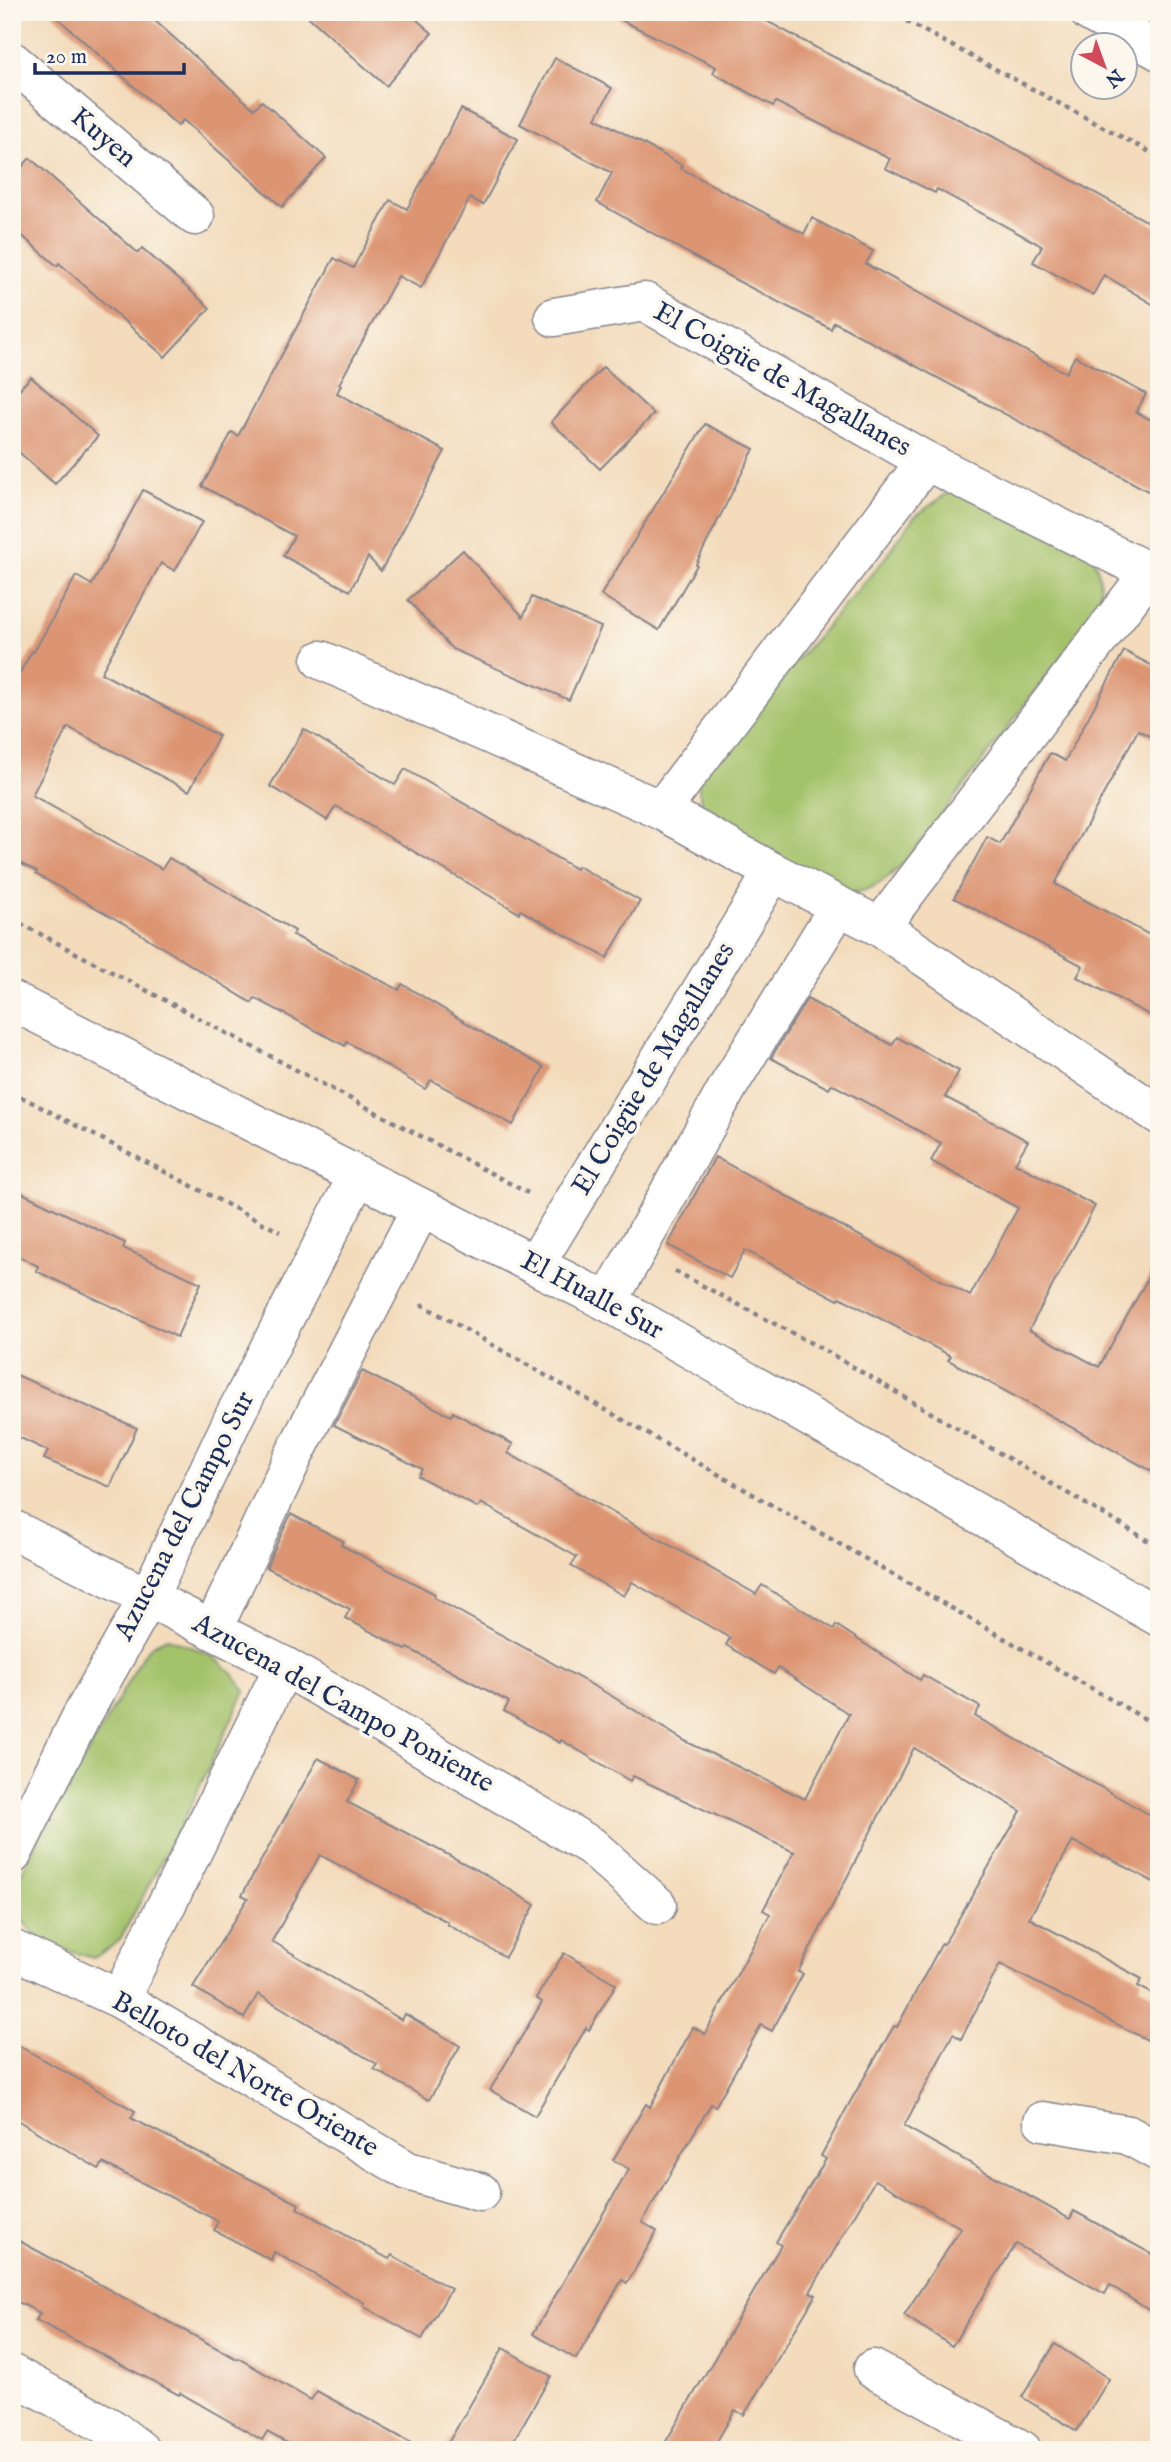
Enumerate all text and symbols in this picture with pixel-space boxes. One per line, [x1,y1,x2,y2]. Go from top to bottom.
scale bar [35,32,184,76]
north arrow [1070,32,1140,102]
text: 20 m [46,44,87,71]
text: N [1099,62,1129,92]
street label: Kuyen [63,100,143,176]
street label: El Coigüe de Magallanes [647,295,917,465]
street label: El Coigüe de Magallanes [565,936,743,1202]
street label: El Hualle Sur [515,1244,669,1348]
street label: Azucena del Campo Sur [106,1385,263,1647]
street label: Azucena del Campo Poniente [185,1606,500,1802]
street label: Belloto del Norte Oriente [105,1984,385,2166]

